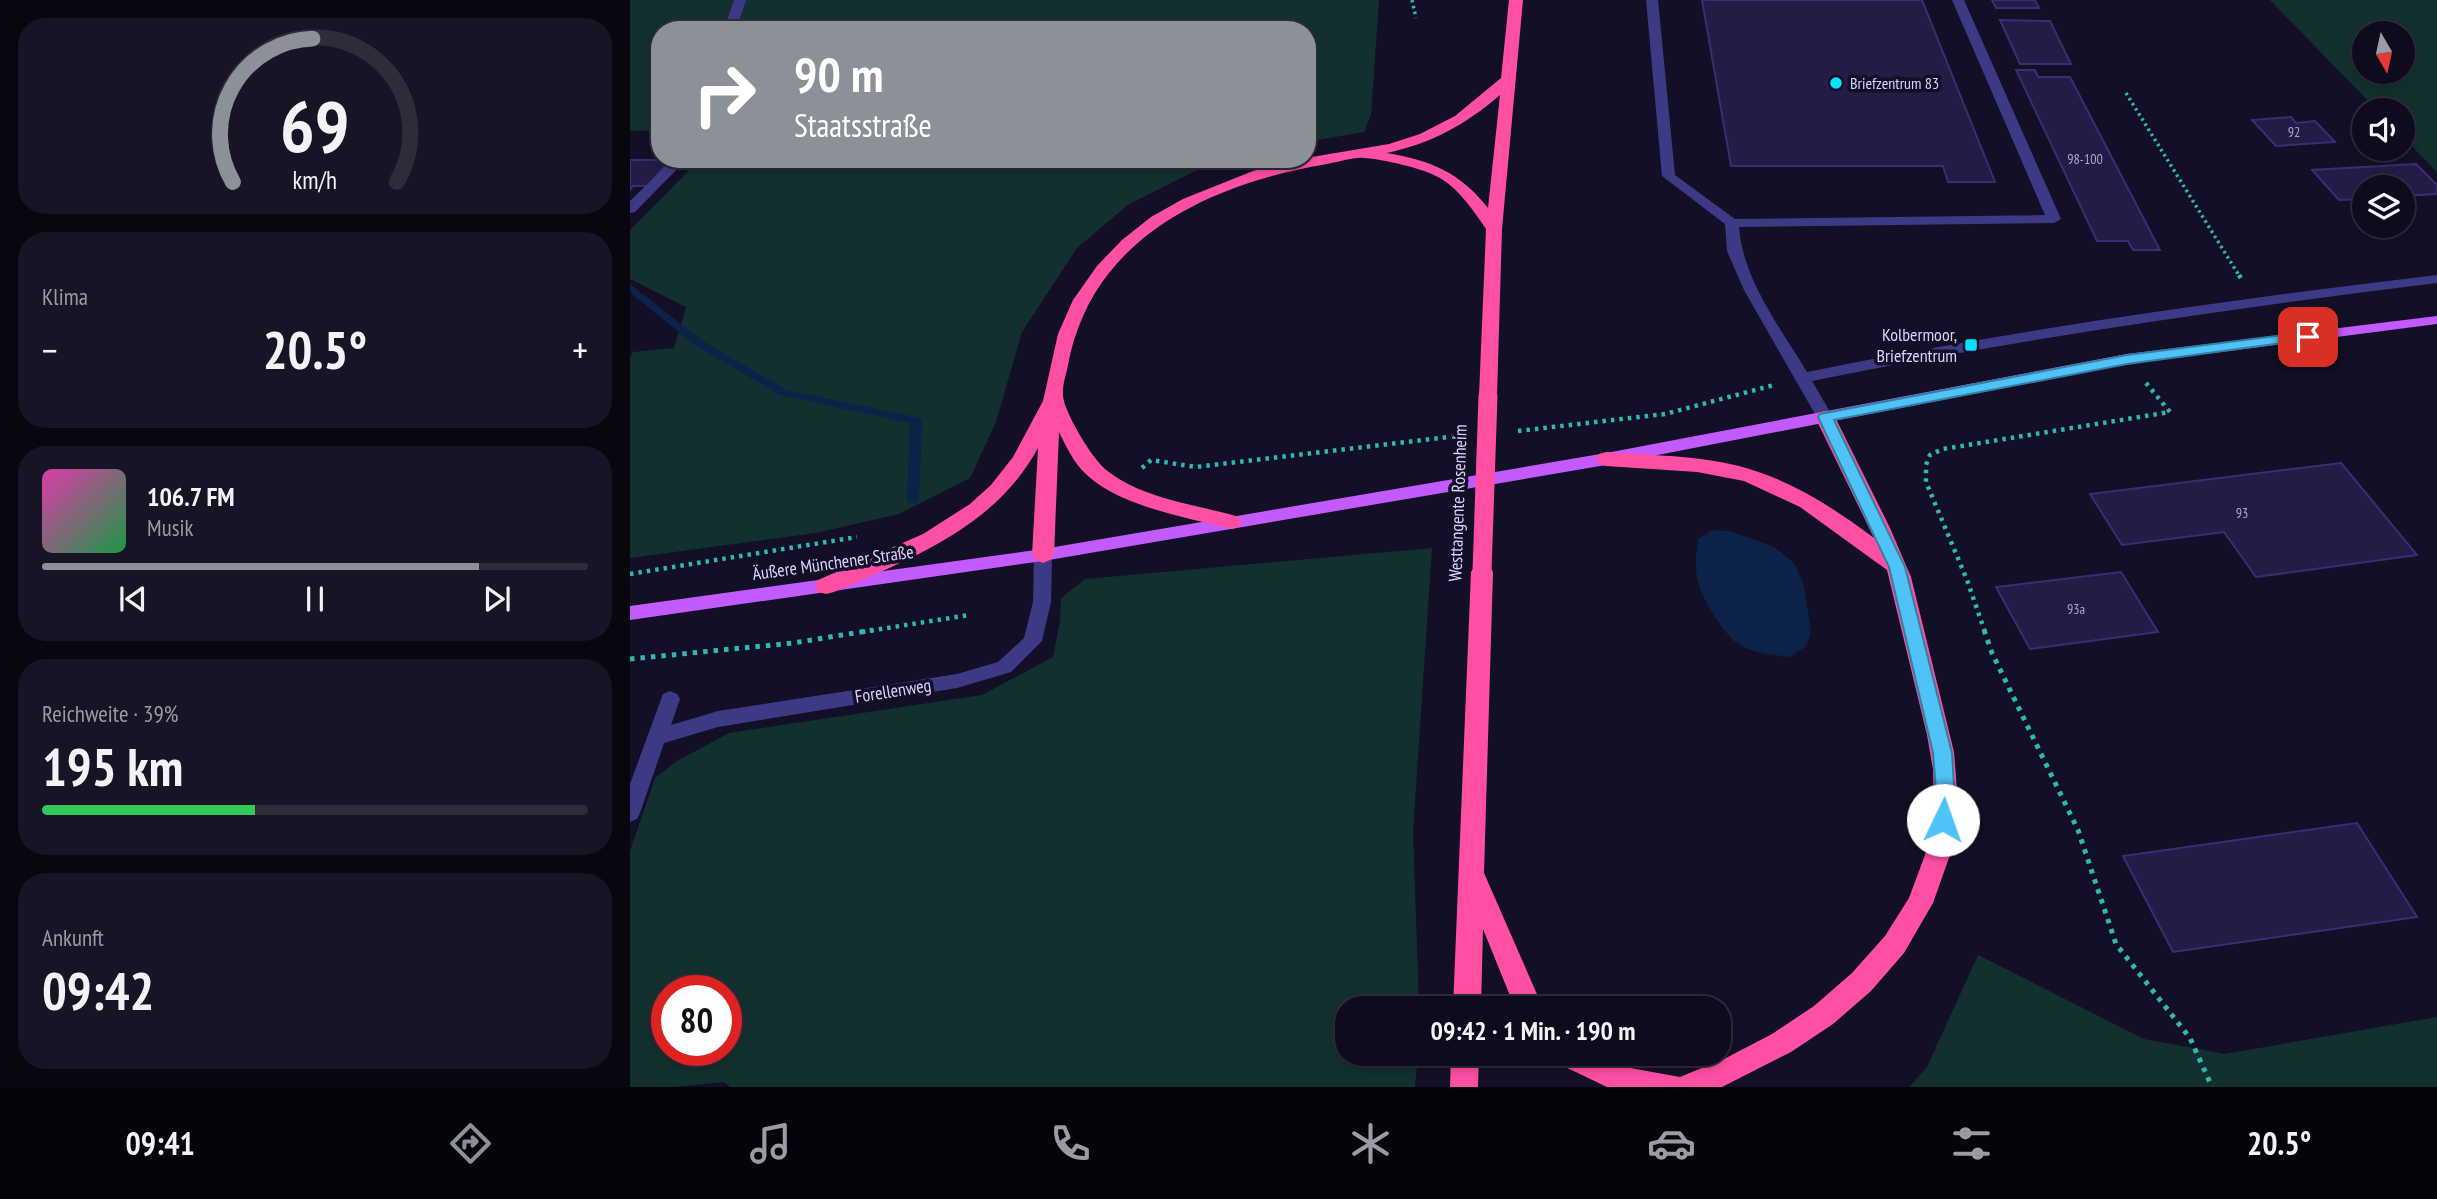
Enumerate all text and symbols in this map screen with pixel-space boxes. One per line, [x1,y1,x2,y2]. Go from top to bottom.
north arrow [2352,21,2415,84]
map controls [2352,21,2415,238]
text: 90 m [794,42,883,106]
icon: right [679,49,770,140]
place label: Briefzentrum 83 [1850,73,1939,93]
marker: Briefzentrum 83 [1828,75,1844,91]
text: 69 [280,78,350,172]
button: sound [2352,98,2415,161]
text: Staatsstraße [794,104,932,146]
house number: 92 [2288,123,2300,141]
house number: 98-100 [2067,150,2103,168]
text: km/h [293,164,337,196]
button: layers [2352,175,2415,238]
text: Klima [42,282,88,311]
pin [2278,307,2338,367]
text: 20.5° [263,316,367,383]
icon: arrive [2289,318,2327,356]
place label: Kolbermoor, Briefzentrum [1877,323,1957,367]
text: − [42,325,58,374]
text: + [572,325,588,374]
marker: Kolbermoor, Briefzentrum [1963,337,1979,353]
street label: Westtangente Rosenheim [1443,424,1472,582]
text: 106.7 FM [147,480,235,513]
house number: 93 [2236,504,2248,522]
text: Musik [147,513,193,542]
street label: Äußere Münchener Straße [751,540,915,585]
icon: previous [114,580,152,618]
icon: pause [296,580,334,618]
icon: next [478,580,516,618]
house number: 93a [2067,600,2085,618]
street label: Forellenweg [853,673,933,708]
text: Reichweite · 39% [42,699,178,728]
text: 195 km [42,733,183,800]
position arrow [1906,783,1980,857]
text: Ankunft [42,923,104,952]
text: 09:42 [42,957,154,1024]
speed limit sign: 80 [651,975,742,1066]
text: 09:42 · 1 Min. · 190 m [1431,1014,1635,1047]
icon: directions [446,1119,495,1168]
icon: music [746,1119,795,1168]
icon: phone [1046,1119,1095,1168]
icon: climate [1346,1119,1395,1168]
icon: car [1647,1119,1696,1168]
icon: filters [1947,1119,1996,1168]
text: 09:41 [126,1122,195,1164]
text: 20.5° [2247,1122,2311,1164]

